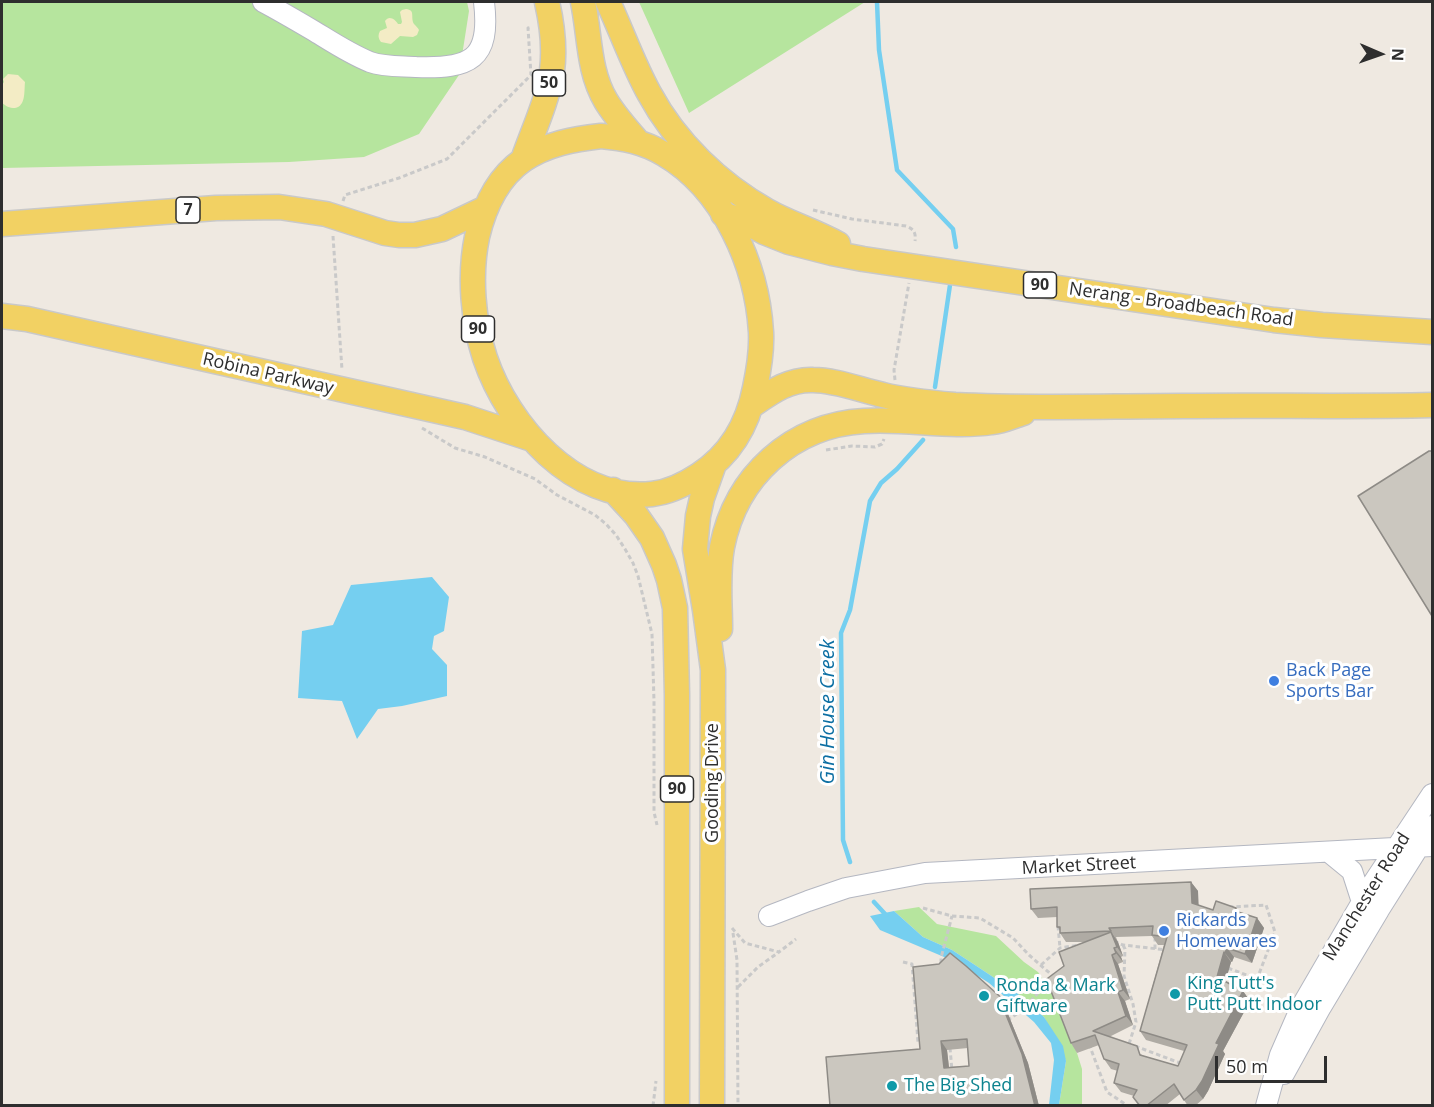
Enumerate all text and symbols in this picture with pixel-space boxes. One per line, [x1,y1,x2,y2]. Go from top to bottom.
north arrow [1350,24,1410,84]
text: N [1387,48,1409,62]
road number: 50 [532,70,566,96]
road number: 7 [176,197,200,223]
road number: 90 [1024,272,1056,298]
street label: Nerang - Broadbeach Road [1067,279,1295,331]
road number: 90 [462,316,494,342]
street label: Robina Parkway [200,348,336,400]
water label: Gin House Creek [816,640,840,784]
place label: Back Page Sports Bar [1286,660,1374,702]
marker: Back Page Sports Bar [1267,674,1281,688]
street label: Gooding Drive [702,723,724,843]
road number: 90 [660,776,694,802]
street label: Manchester Road [1319,829,1415,965]
street label: Market Street [1021,852,1137,880]
place label: Rickards Homewares [1176,910,1277,952]
marker: Rickards Homewares [1157,924,1171,938]
place label: King Tutt's Putt Putt Indoor [1187,973,1322,1016]
place label: Ronda & Mark Giftware [996,975,1115,1018]
marker: King Tutt's Putt Putt Indoor [1168,987,1182,1001]
marker: Ronda & Mark Giftware [977,989,991,1003]
scale bar [1218,1044,1330,1082]
text: 50 m [1226,1054,1268,1078]
place label: The Big Shed [904,1075,1012,1097]
marker: The Big Shed [885,1079,899,1093]

